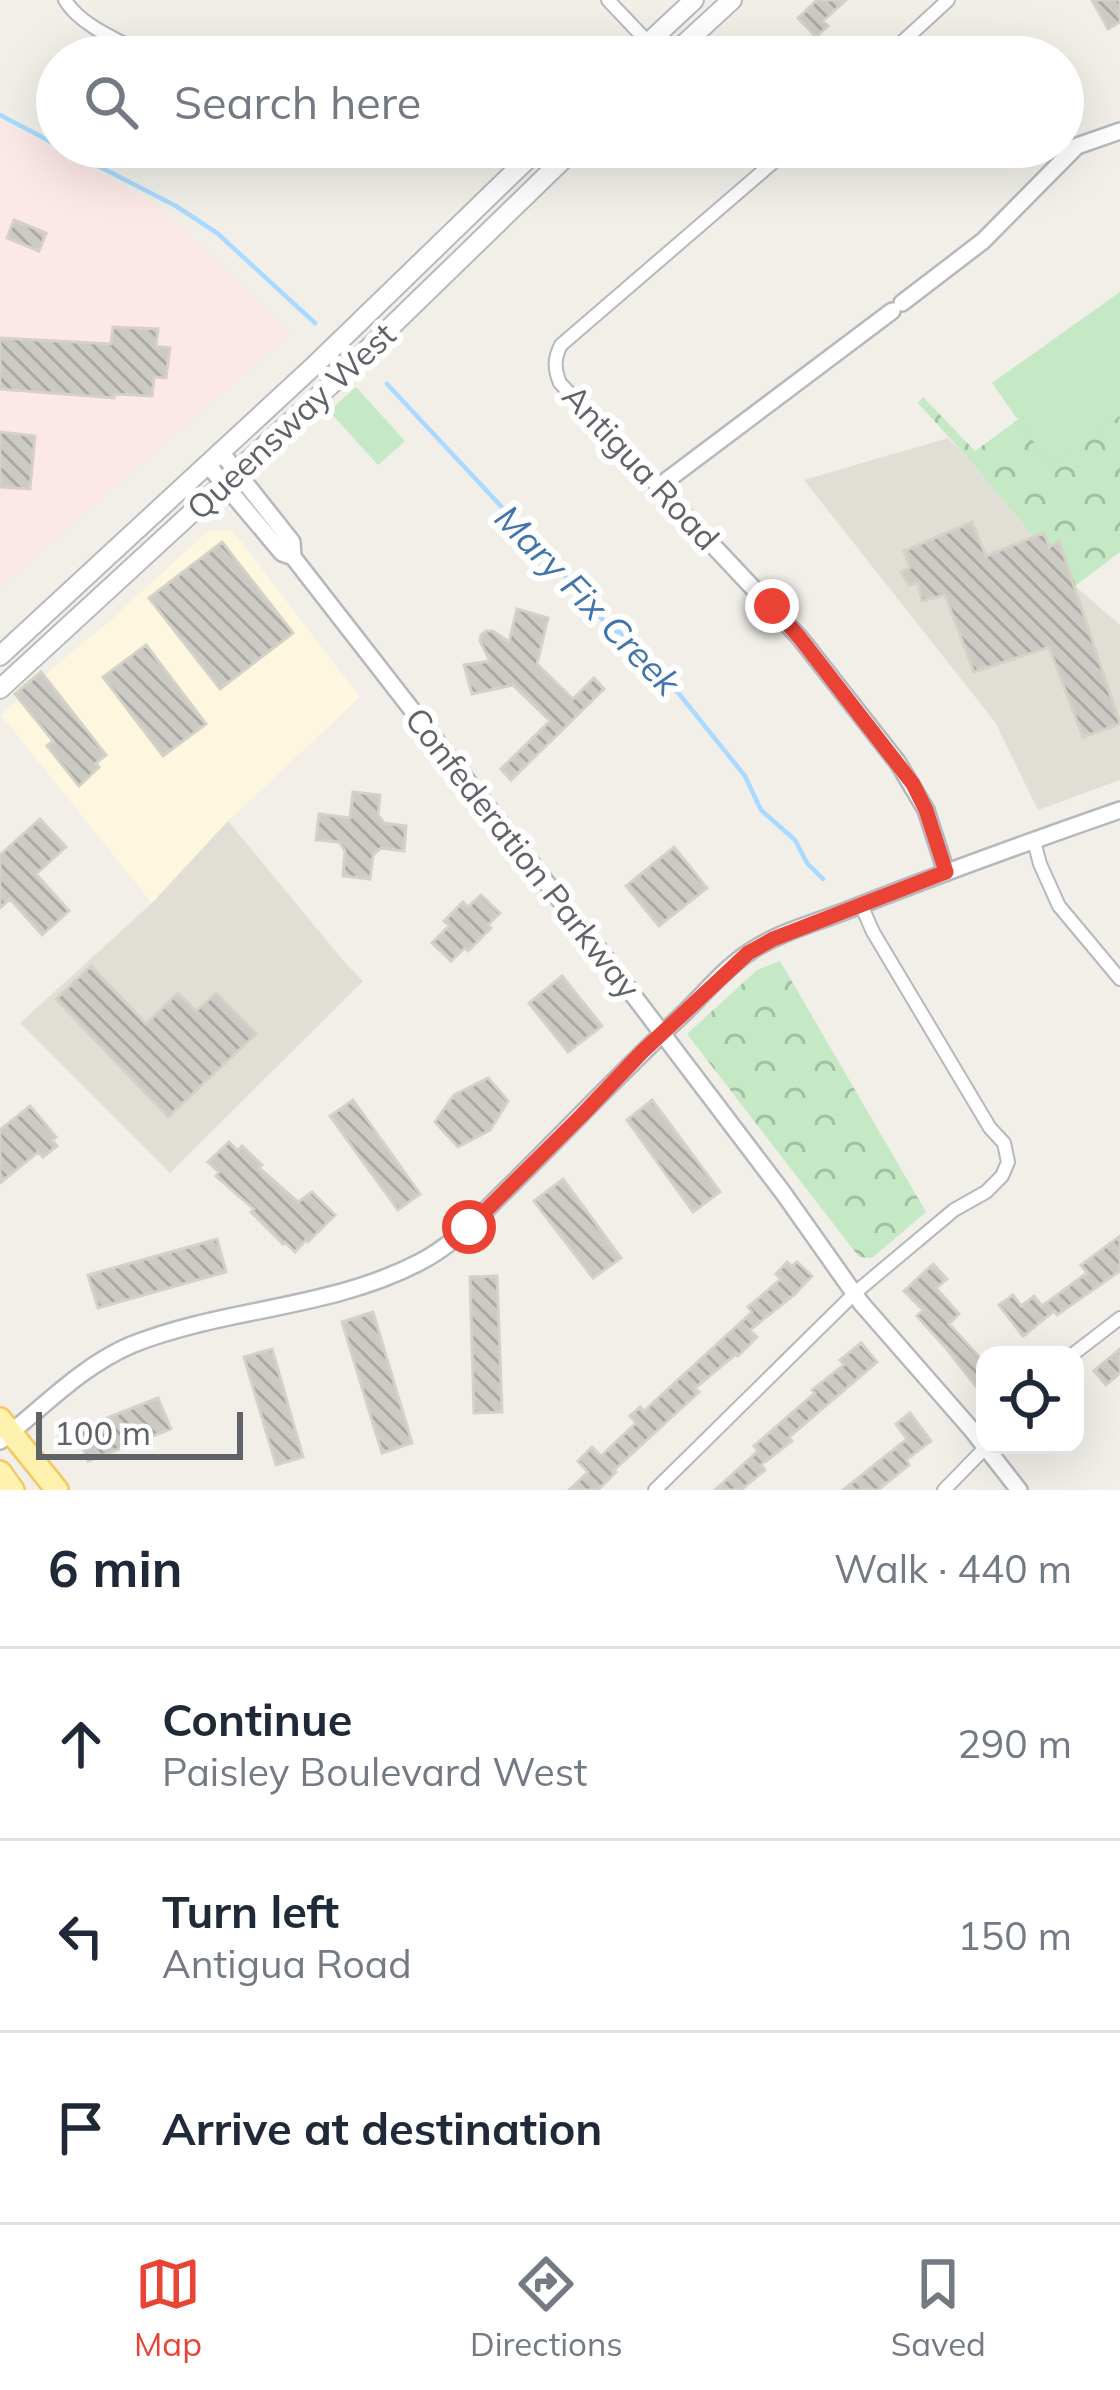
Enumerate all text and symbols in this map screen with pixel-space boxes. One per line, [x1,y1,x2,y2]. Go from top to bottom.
search box [36,36,1084,168]
icon: search [78,69,144,135]
text: Search here [174,74,421,130]
street label: Queensway West [178,313,404,528]
street label: Antigua Road [554,375,728,558]
water label: Mary Fix Creek [486,495,692,705]
route end [745,579,799,633]
street label: Confederation Parkway [397,699,650,1007]
route start [442,1200,496,1254]
map controls [976,1346,1084,1454]
button: locate [976,1346,1084,1454]
scale bar [36,1406,243,1459]
text: 100 m [54,1412,151,1453]
text: 6 min [48,1536,183,1600]
text: Walk · 440 m [834,1544,1072,1593]
text: Continue [162,1691,352,1747]
icon: ahead [48,1711,114,1777]
text: 290 m [957,1719,1072,1768]
text: Paisley Boulevard West [162,1747,587,1796]
text: Turn left [162,1883,339,1939]
icon: left [48,1903,114,1969]
text: 150 m [957,1911,1072,1960]
text: Antigua Road [162,1939,412,1988]
icon: arrive [48,2095,114,2161]
text: Arrive at destination [162,2100,602,2156]
tab: Map [134,2251,202,2364]
tab: Directions [470,2251,623,2364]
tab: Saved [891,2251,986,2364]

